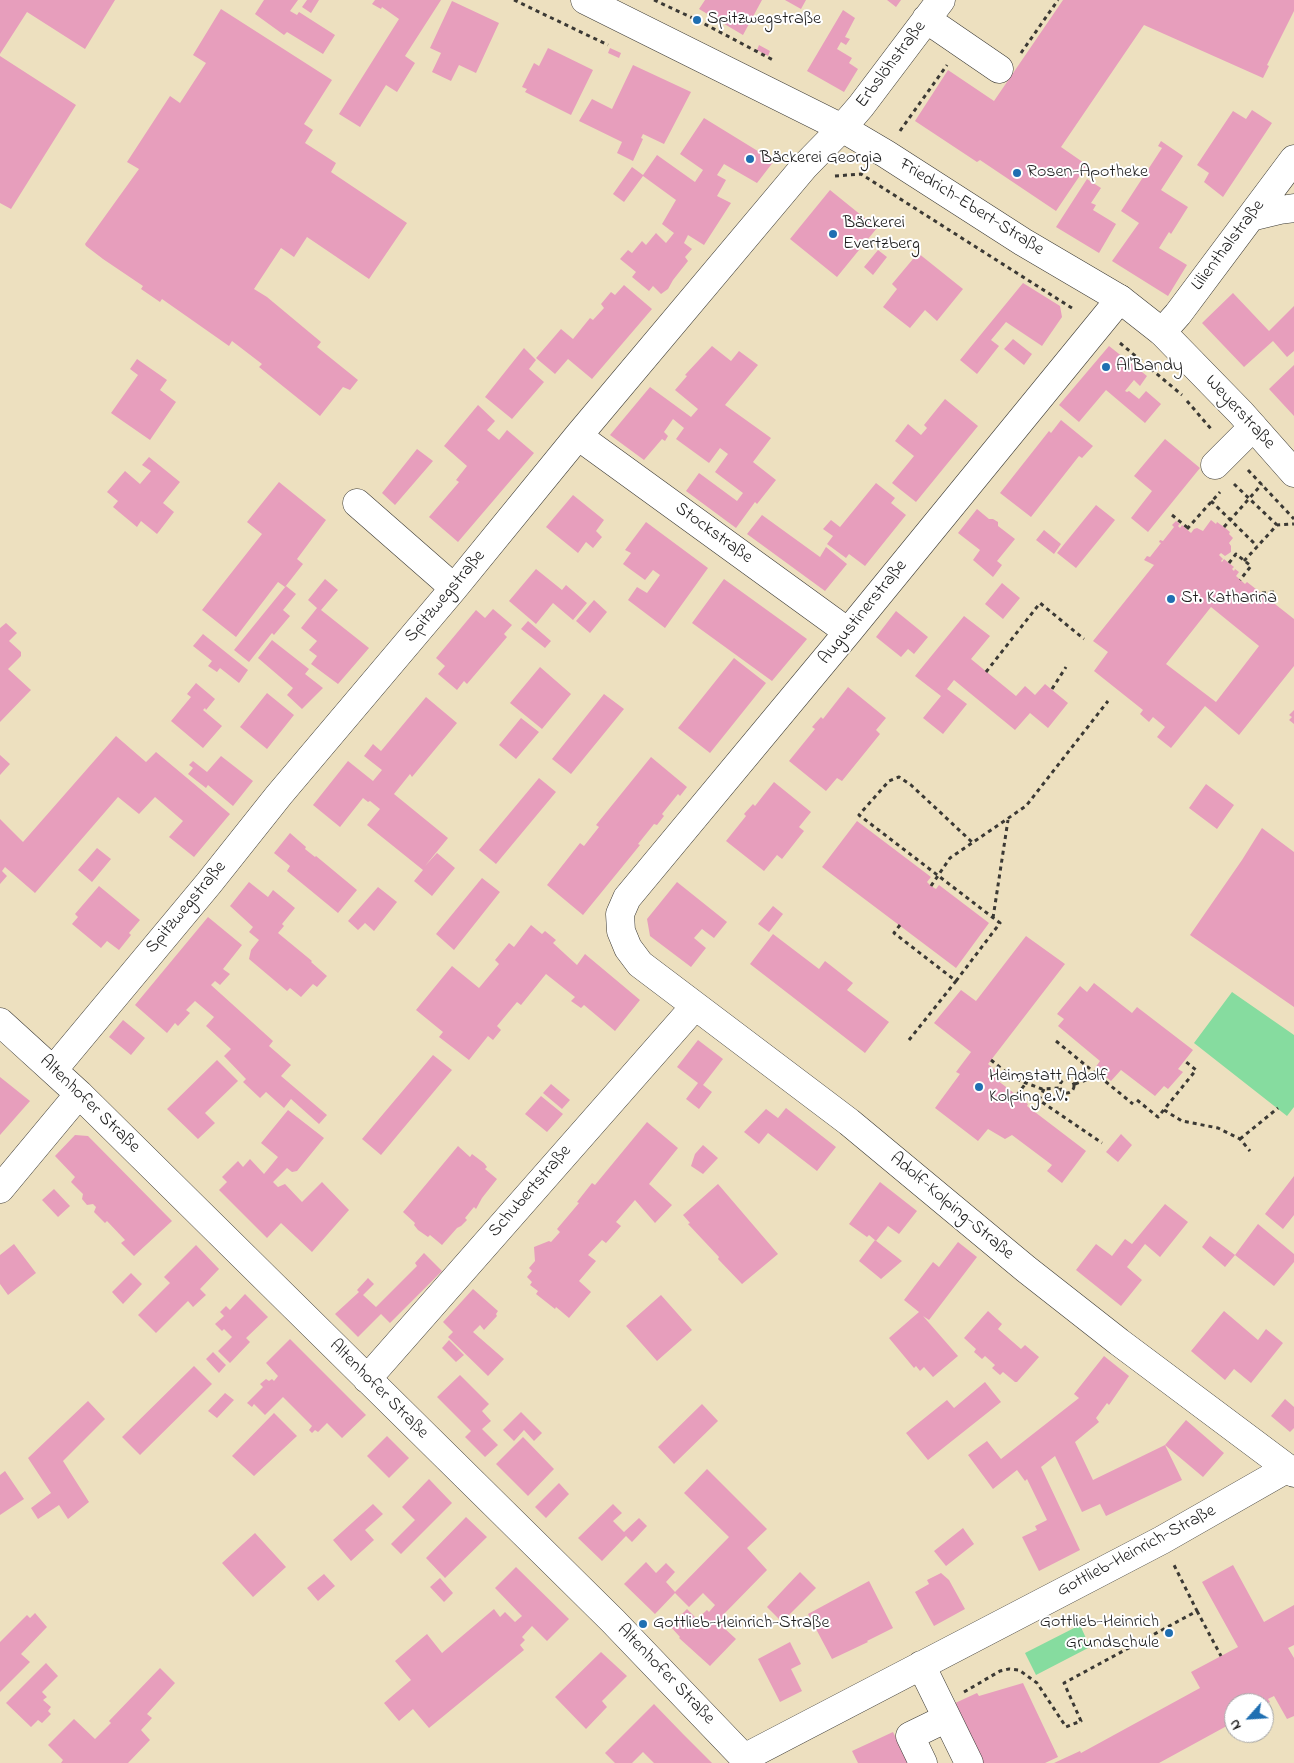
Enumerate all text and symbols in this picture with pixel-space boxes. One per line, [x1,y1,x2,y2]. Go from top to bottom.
place label: Spitzwegstraße [707,9,821,31]
marker: Spitzwegstraße [691,14,703,26]
street label: Erbslöhstraße [852,17,932,113]
place label: Bäckerei Georgia [760,148,882,170]
marker: Bäckerei Georgia [744,153,756,165]
street label: Friedrich-Ebert-Straße [895,155,1047,261]
place label: Rosen-Apotheke [1027,162,1148,184]
marker: Rosen-Apotheke [1011,167,1023,179]
street label: Lilienthalstraße [1188,196,1270,296]
place label: Bäckerei Evertzberg [843,213,920,255]
marker: Bäckerei Evertzberg [827,228,839,240]
place label: Al'Bandy [1116,356,1183,378]
marker: Al'Bandy [1100,361,1112,373]
street label: Weyerstraße [1199,371,1279,455]
street label: Stockstraße [670,499,756,569]
street label: Spitzwegstraße [401,546,491,648]
street label: Augustinerstraße [815,556,913,670]
place label: St. Katharina [1181,588,1277,610]
marker: St. Katharina [1165,593,1177,605]
street label: Spitzwegstraße [142,857,232,959]
street label: Altenhofer Straße [34,1051,144,1159]
place label: Heimstatt Adolf Kolping e.V. [989,1066,1108,1108]
marker: Heimstatt Adolf Kolping e.V. [973,1081,985,1093]
street label: Schubertstraße [485,1141,577,1243]
street label: Adolf-Kolping-Straße [884,1149,1018,1265]
street label: Altenhofer Straße [324,1336,432,1444]
street label: Gottlieb-Heinrich-Straße [1054,1501,1220,1603]
place label: Gottlieb-Heinrich Grundschule [1040,1612,1159,1655]
place label: Gottlieb-Heinrich-Straße [653,1613,829,1635]
marker: Gottlieb-Heinrich-Straße [637,1618,649,1630]
street label: Altenhofer Straße [611,1620,719,1730]
marker: Gottlieb-Heinrich Grundschule [1163,1627,1175,1639]
north arrow [1224,1693,1274,1743]
text: N [1224,1716,1247,1733]

